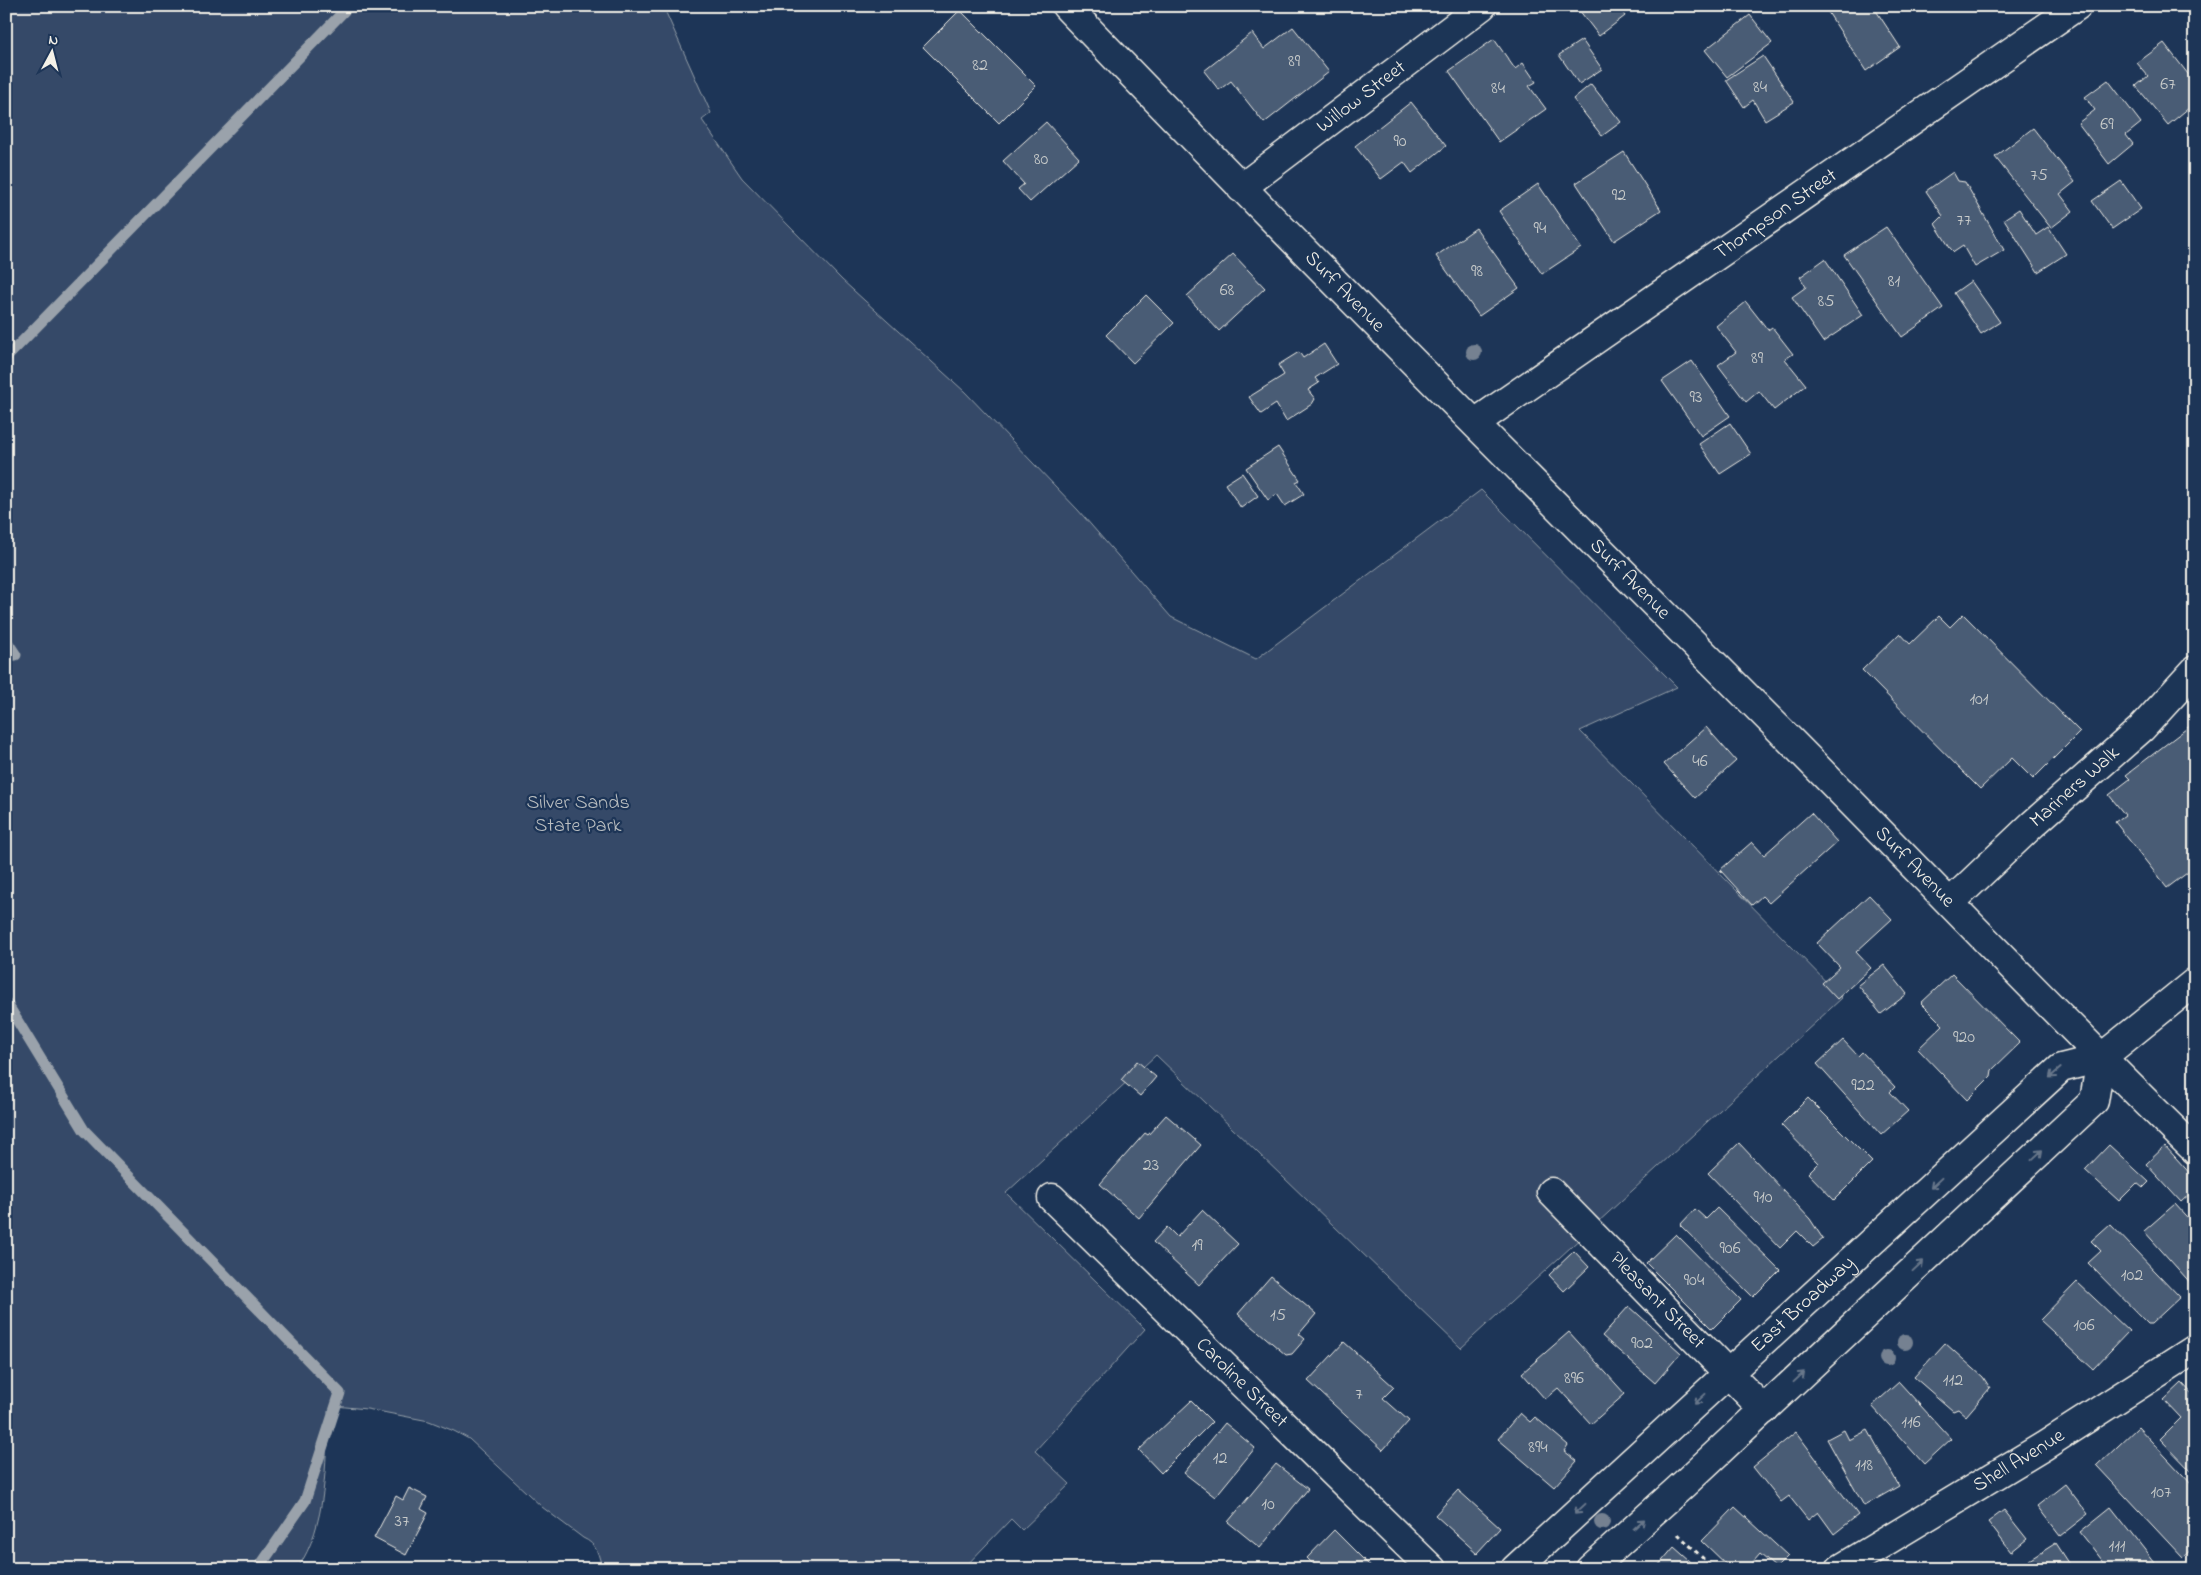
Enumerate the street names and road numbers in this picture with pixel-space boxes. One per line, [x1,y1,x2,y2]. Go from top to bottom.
street label: Willow Street [1311,53,1413,140]
street label: Thompson Street [1709,162,1843,267]
street label: Surf Avenue [1297,244,1391,339]
street label: Surf Avenue [1583,532,1677,627]
street label: Mariners Walk [2023,739,2126,835]
street label: Surf Avenue [1868,820,1962,915]
street label: Pleasant Street [1603,1245,1712,1356]
street label: East Broadway [1745,1249,1862,1360]
street label: Caroline Street [1189,1331,1295,1435]
street label: Shell Avenue [1967,1422,2071,1500]

